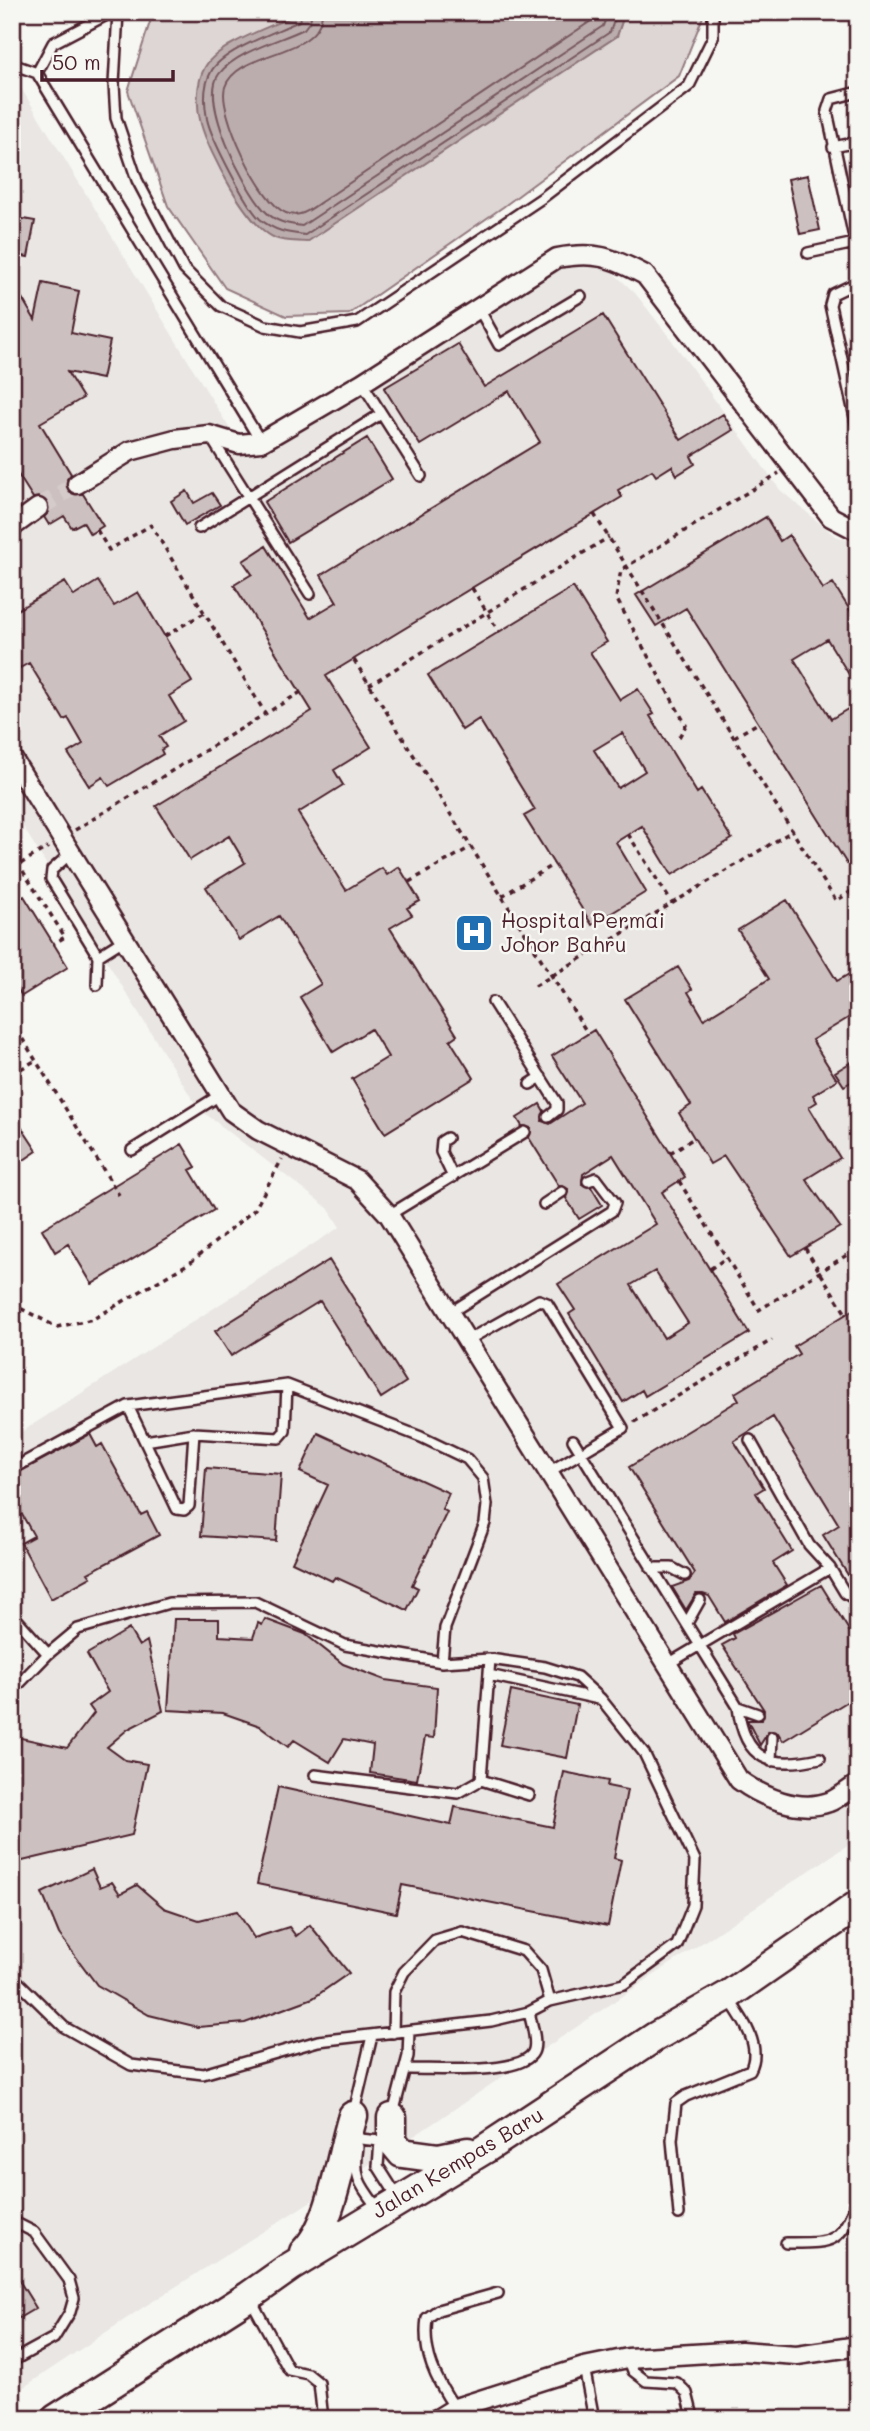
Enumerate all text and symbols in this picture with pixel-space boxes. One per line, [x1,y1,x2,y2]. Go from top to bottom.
scale bar [42,38,173,82]
text: 50 m [52,48,101,75]
place label: Hospital Permai Johor Bahru [501,906,665,957]
hospital icon: Hospital Permai Johor Bahru [453,912,495,954]
street label: Jalan Kempas Baru [367,2100,548,2223]

